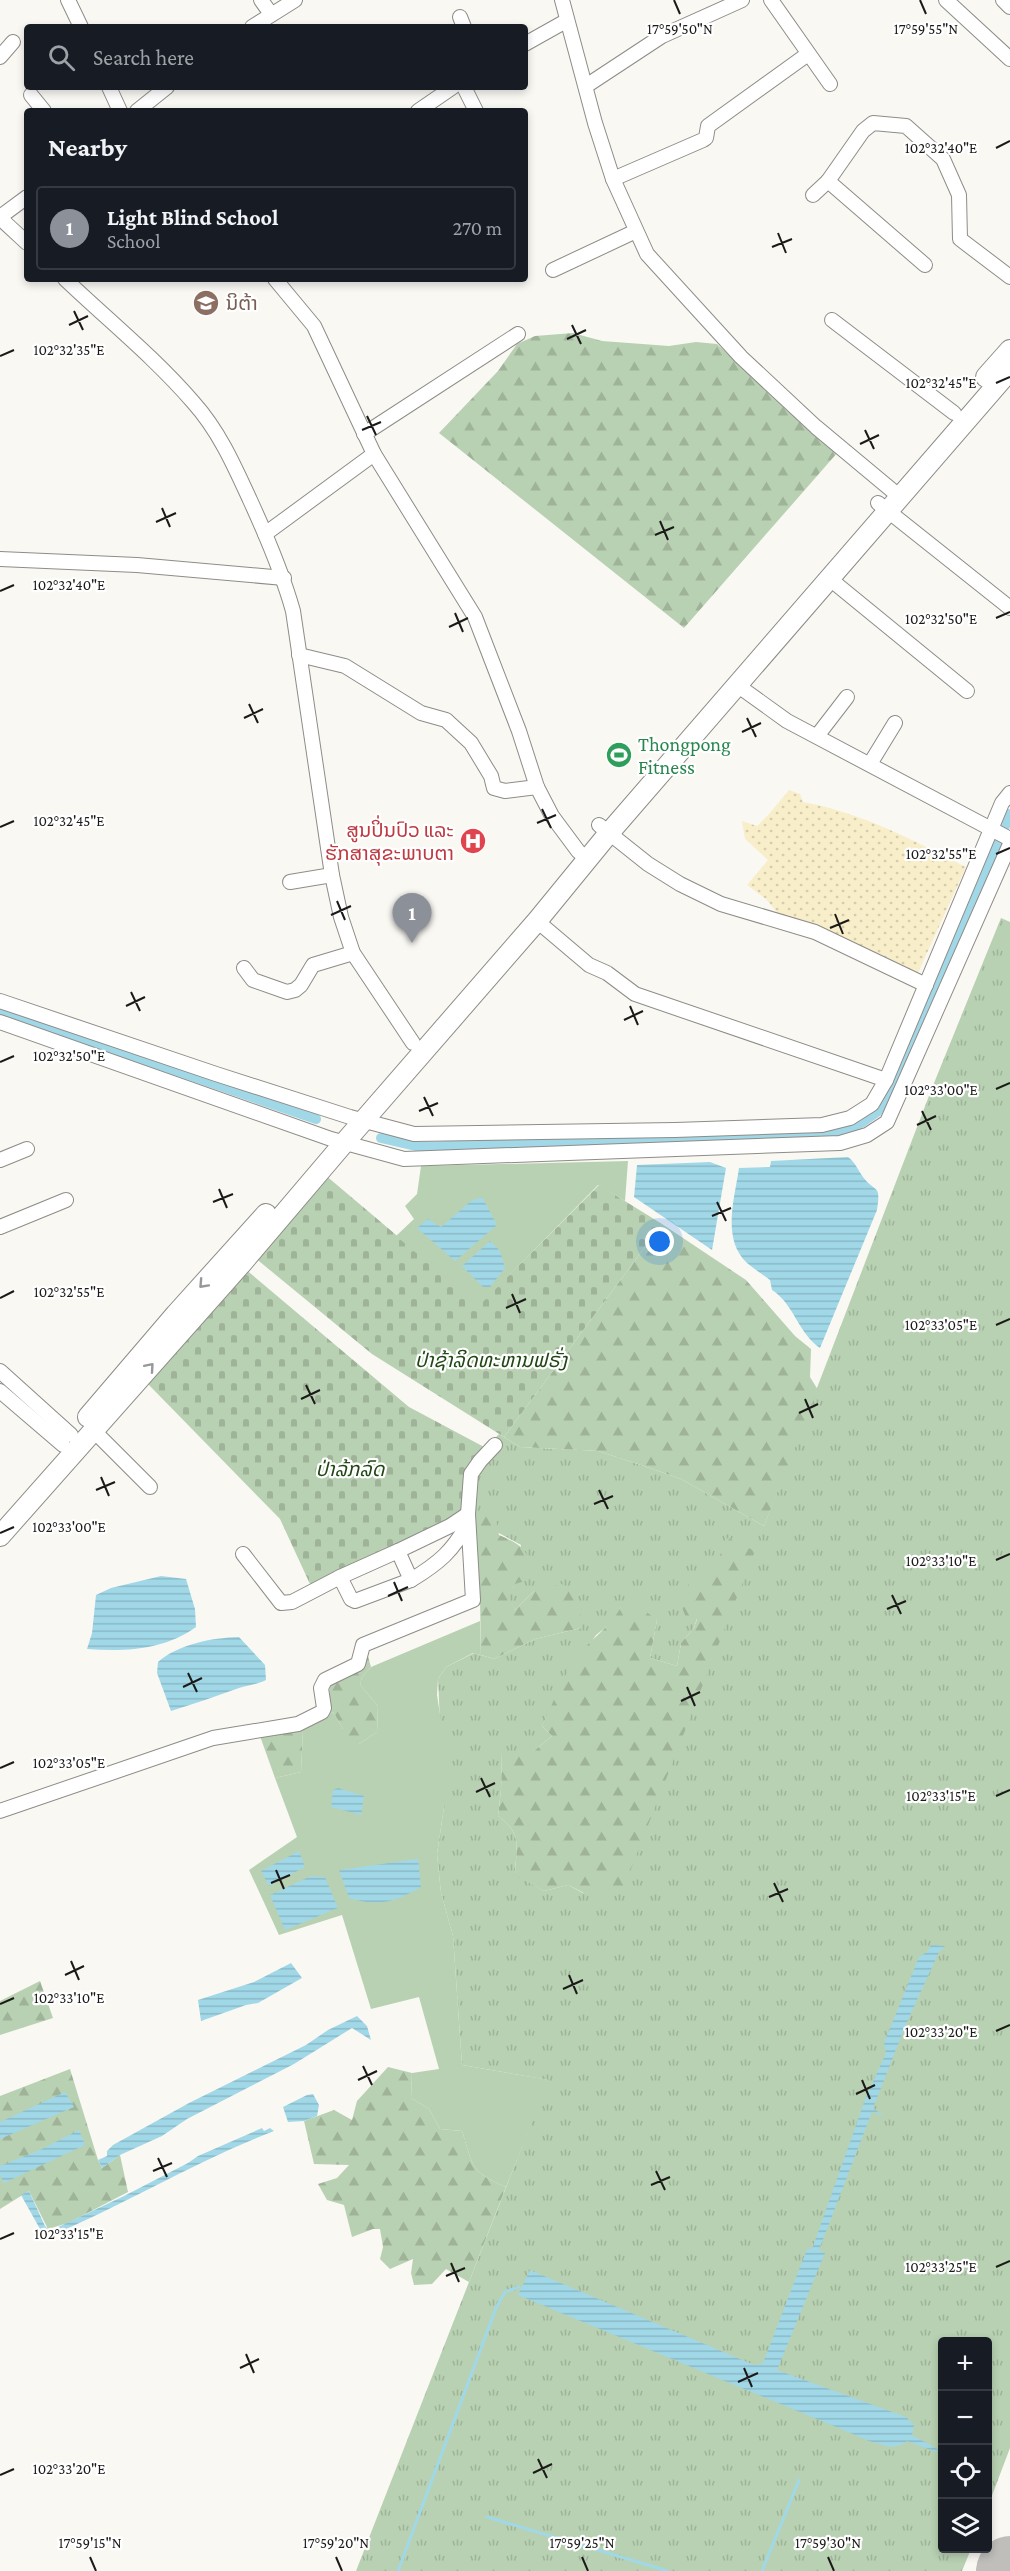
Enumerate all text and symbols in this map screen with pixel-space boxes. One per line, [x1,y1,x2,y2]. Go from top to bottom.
text: 17°59'50"N [647,21,713,37]
text: 17°59'55"N [894,21,958,37]
search box [24,24,528,90]
icon: search [45,41,78,74]
text: Search here [93,45,194,70]
text: Nearby [48,133,127,162]
text: 102°32'40"E [905,140,977,156]
text: Light Blind School [107,205,278,230]
text: 1 [66,217,73,239]
text: 270 m [453,217,502,239]
text: School [107,230,160,252]
school or university icon: ນິຕ້າ [191,288,221,318]
place label: ນິຕ້າ [226,292,258,314]
text: 102°32'35"E [33,342,105,358]
text: 102°32'45"E [905,375,977,391]
text: 102°32'40"E [33,577,105,593]
text: 102°32'50"E [905,611,977,627]
place label: Thongpong Fitness [638,733,731,778]
sports icon: Thongpong Fitness [604,740,634,770]
text: 102°32'45"E [33,813,105,829]
place label: ສູນປິ່ນປົວ ແລະ ຮັກສາສຸຂະພາບຕາ [325,815,454,866]
hospital icon: ສູນປິ່ນປົວ ແລະ ຮັກສາສຸຂະພາບຕາ [458,826,488,856]
text: 102°32'55"E [906,846,976,862]
pin: 1 [392,894,432,943]
text: 102°32'50"E [33,1048,105,1064]
text: 102°33'00"E [904,1082,978,1098]
your location [645,1227,674,1256]
one-way arrow [199,1278,210,1288]
text: 102°32'55"E [34,1284,104,1300]
text: 102°33'05"E [905,1317,977,1333]
park label: ປ່າຊ້າລິດທະຫານຟຣັ່ງ [415,1347,569,1371]
one-way arrow [143,1363,154,1374]
park label: ປ່າລ້ກລົດ [316,1458,386,1480]
text: 102°33'00"E [32,1519,106,1535]
text: 102°33'10"E [906,1553,976,1569]
text: 102°33'05"E [33,1755,105,1771]
text: 102°33'15"E [906,1788,976,1804]
text: 102°33'10"E [34,1990,104,2006]
text: 102°33'20"E [905,2024,977,2040]
text: 102°33'15"E [34,2226,104,2242]
text: 102°33'25"E [905,2259,977,2275]
map controls [938,2337,992,2553]
button: + [938,2337,992,2391]
button: − [938,2391,992,2445]
button: locate [938,2445,992,2499]
text: 102°33'20"E [33,2461,105,2477]
button: layers [938,2499,992,2553]
text: 17°59'15"N [58,2535,122,2551]
text: 17°59'20"N [303,2535,369,2551]
text: 17°59'25"N [549,2535,615,2551]
text: 17°59'30"N [795,2535,861,2551]

